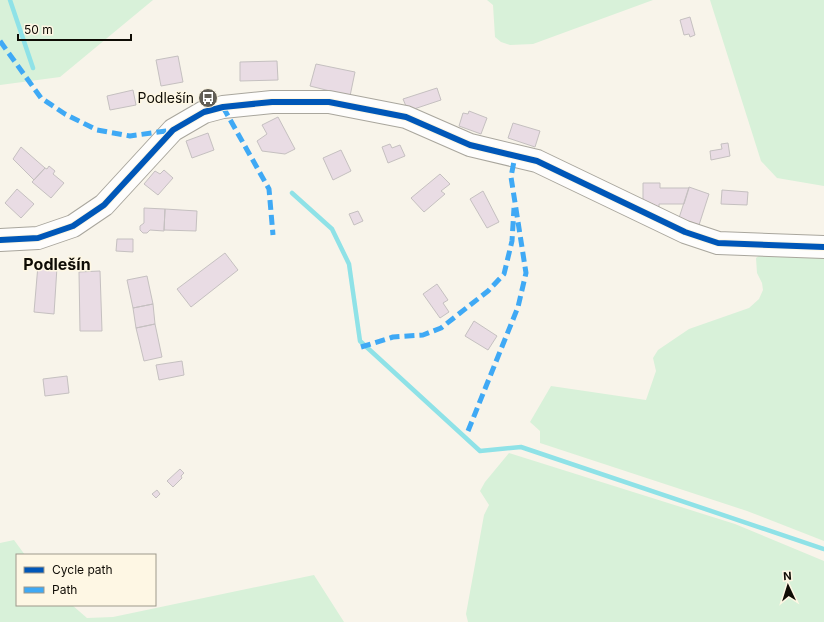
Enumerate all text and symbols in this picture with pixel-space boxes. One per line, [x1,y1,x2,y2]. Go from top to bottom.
scale bar [18,16,131,42]
text: 50 m [24,22,53,37]
bus stop icon: Podlešín [197,87,219,109]
place label: Podlešín [138,89,194,106]
district label: Podlešín [23,254,91,274]
legend [16,554,156,606]
text: Cycle path [52,562,113,577]
north arrow [768,566,808,606]
text: N [783,569,792,583]
text: Path [52,582,77,597]

